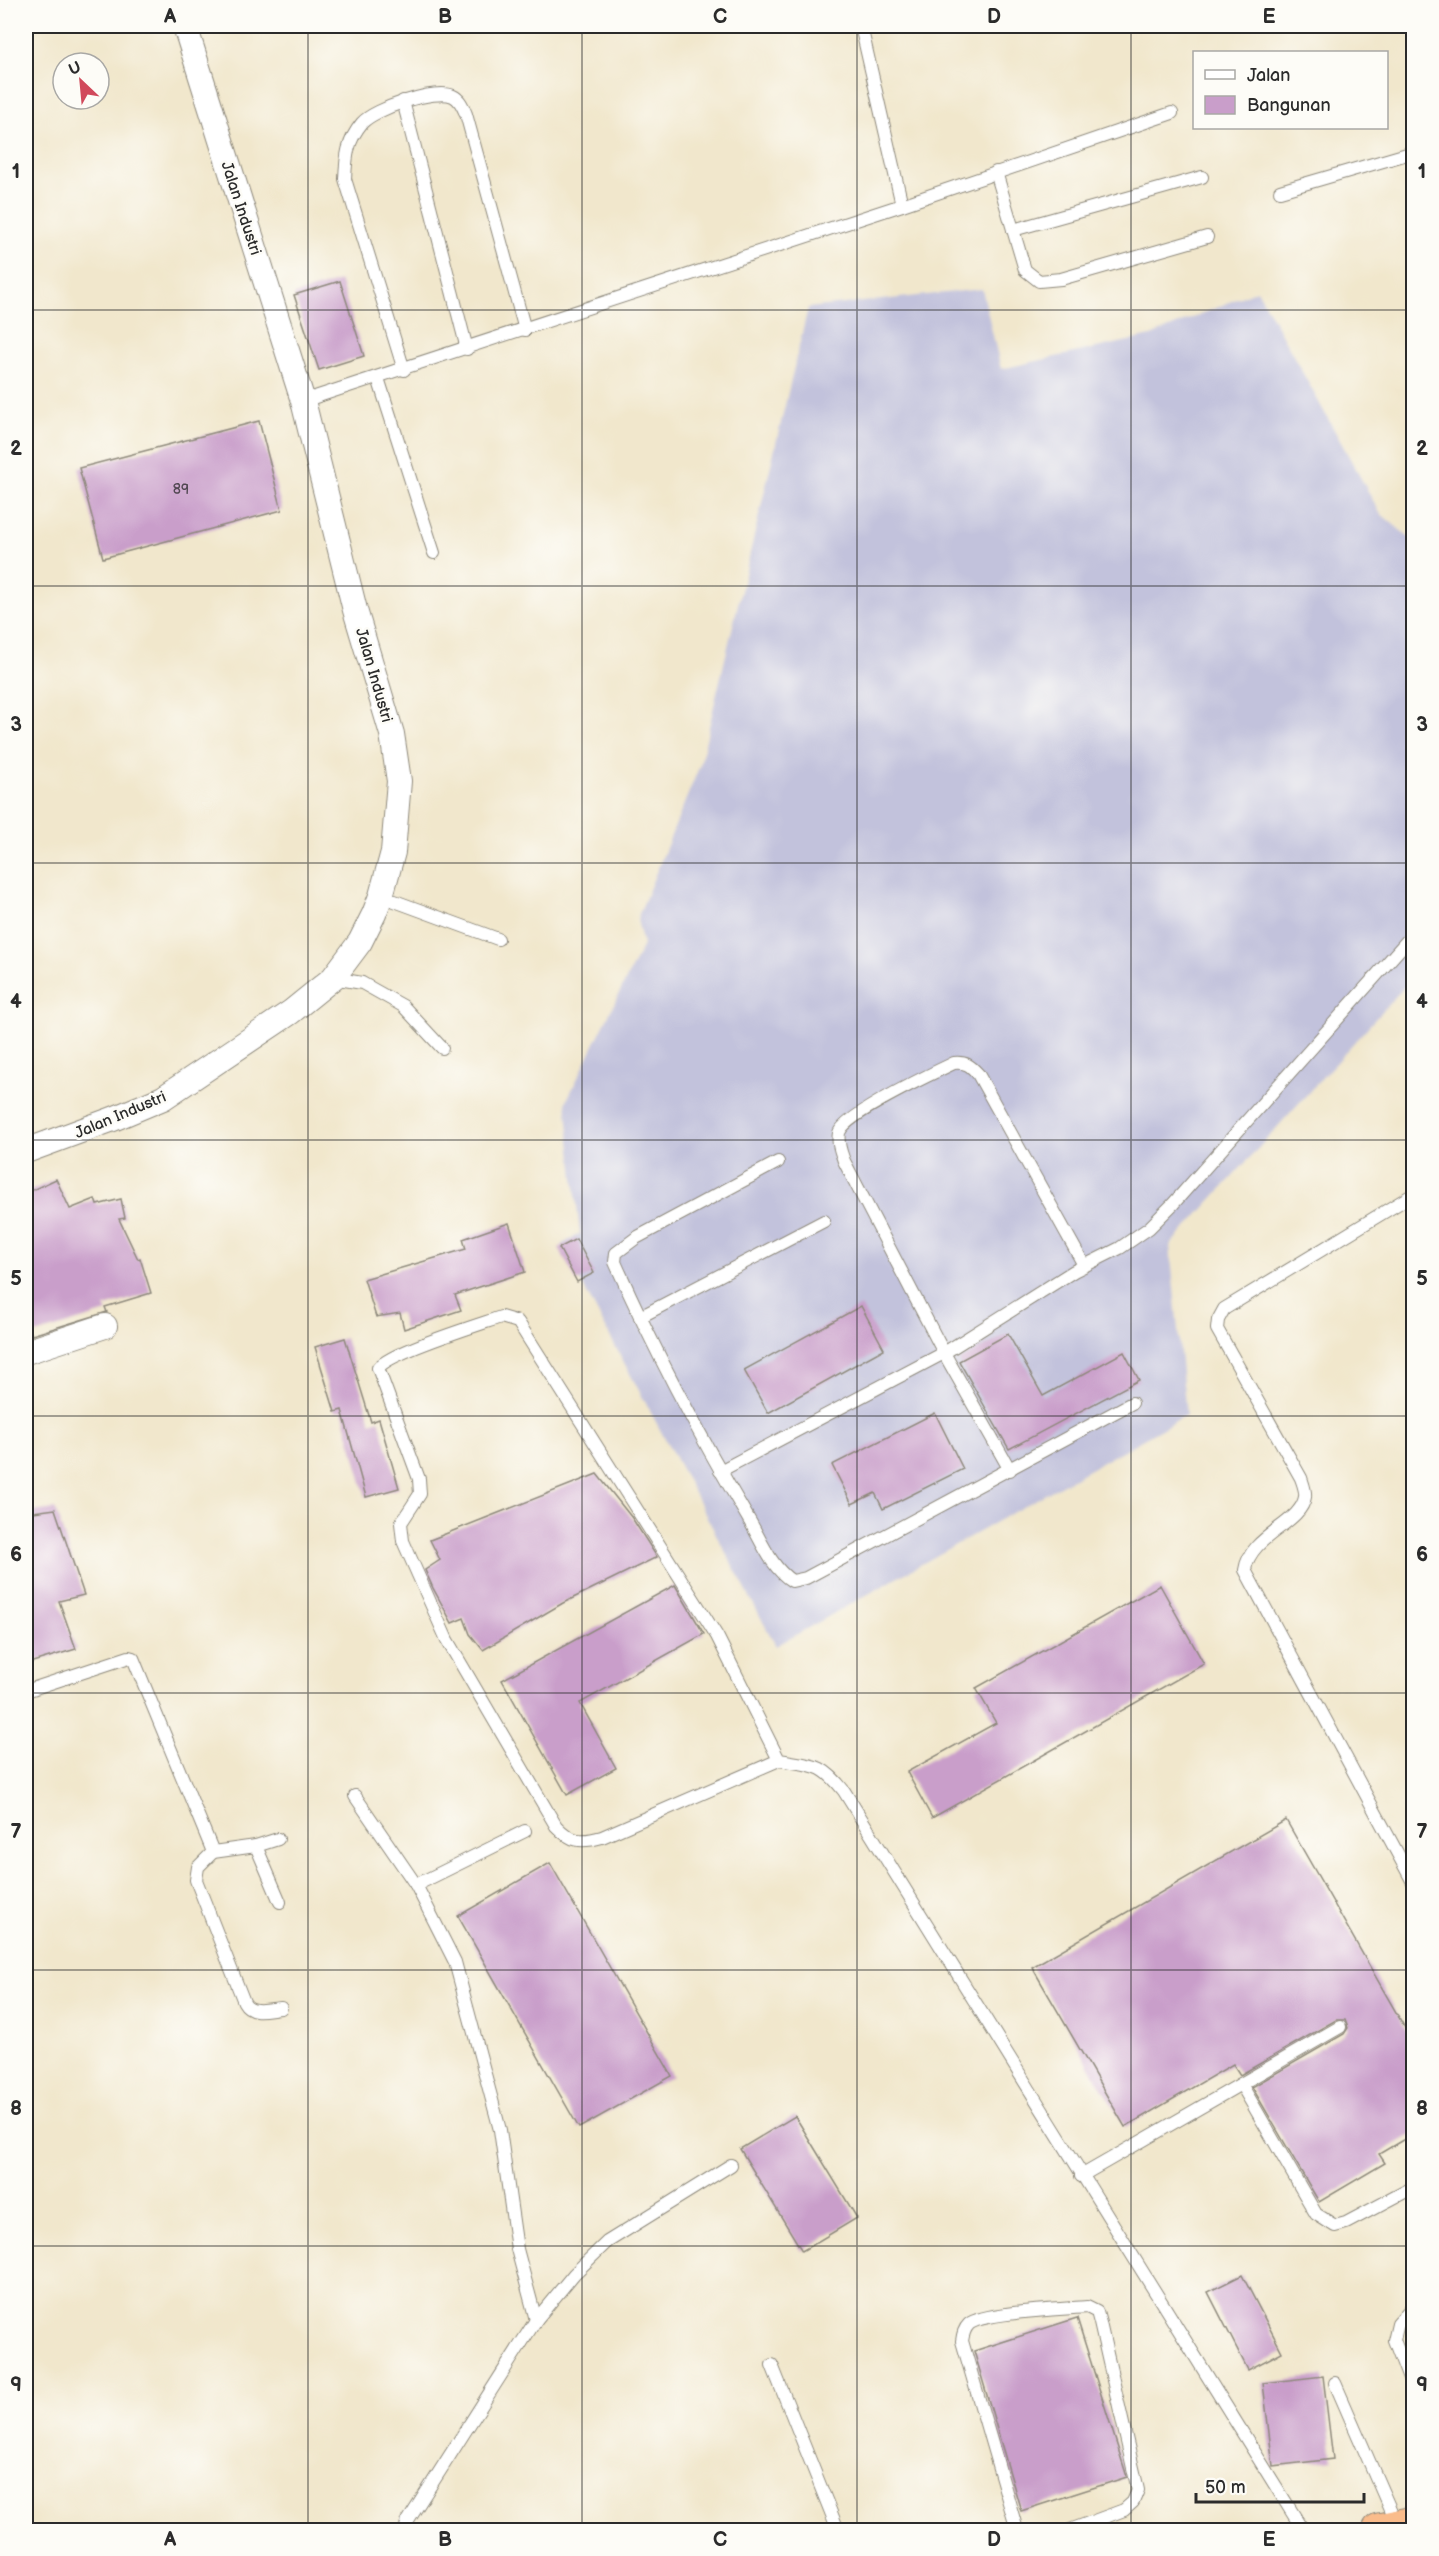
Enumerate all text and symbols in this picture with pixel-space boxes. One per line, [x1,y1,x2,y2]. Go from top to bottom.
text: A [163,5,177,29]
text: B [438,5,452,29]
text: C [713,5,727,29]
text: D [987,5,1001,29]
text: E [1263,5,1276,29]
north arrow [51,51,111,111]
legend [1193,51,1388,129]
text: U [66,58,84,80]
text: Jalan [1247,65,1290,86]
text: Bangunan [1247,95,1331,116]
street label: Jalan Industri [216,159,265,258]
text: 1 [12,160,20,184]
text: 1 [1418,160,1426,184]
text: 2 [10,437,22,461]
text: 2 [1416,437,1428,461]
house number: 89 [173,481,189,498]
street label: Jalan Industri [351,626,396,725]
text: 3 [10,713,22,737]
text: 3 [1416,713,1428,737]
text: 4 [10,990,22,1014]
text: 4 [1416,990,1428,1014]
street label: Jalan Industri [72,1088,169,1143]
text: 5 [10,1267,22,1291]
text: 5 [1416,1267,1428,1291]
text: 6 [10,1543,22,1567]
text: 6 [1416,1543,1428,1567]
text: 7 [10,1820,22,1844]
text: 7 [1416,1820,1428,1844]
text: 8 [10,2097,22,2121]
text: 8 [1416,2097,1428,2121]
text: 9 [10,2373,22,2397]
text: 9 [1416,2373,1428,2397]
scale bar [1196,2466,1364,2504]
text: 50 m [1205,2477,1246,2498]
text: A [163,2528,177,2552]
text: B [438,2528,452,2552]
text: C [713,2528,727,2552]
text: D [987,2528,1001,2552]
text: E [1263,2528,1276,2552]

